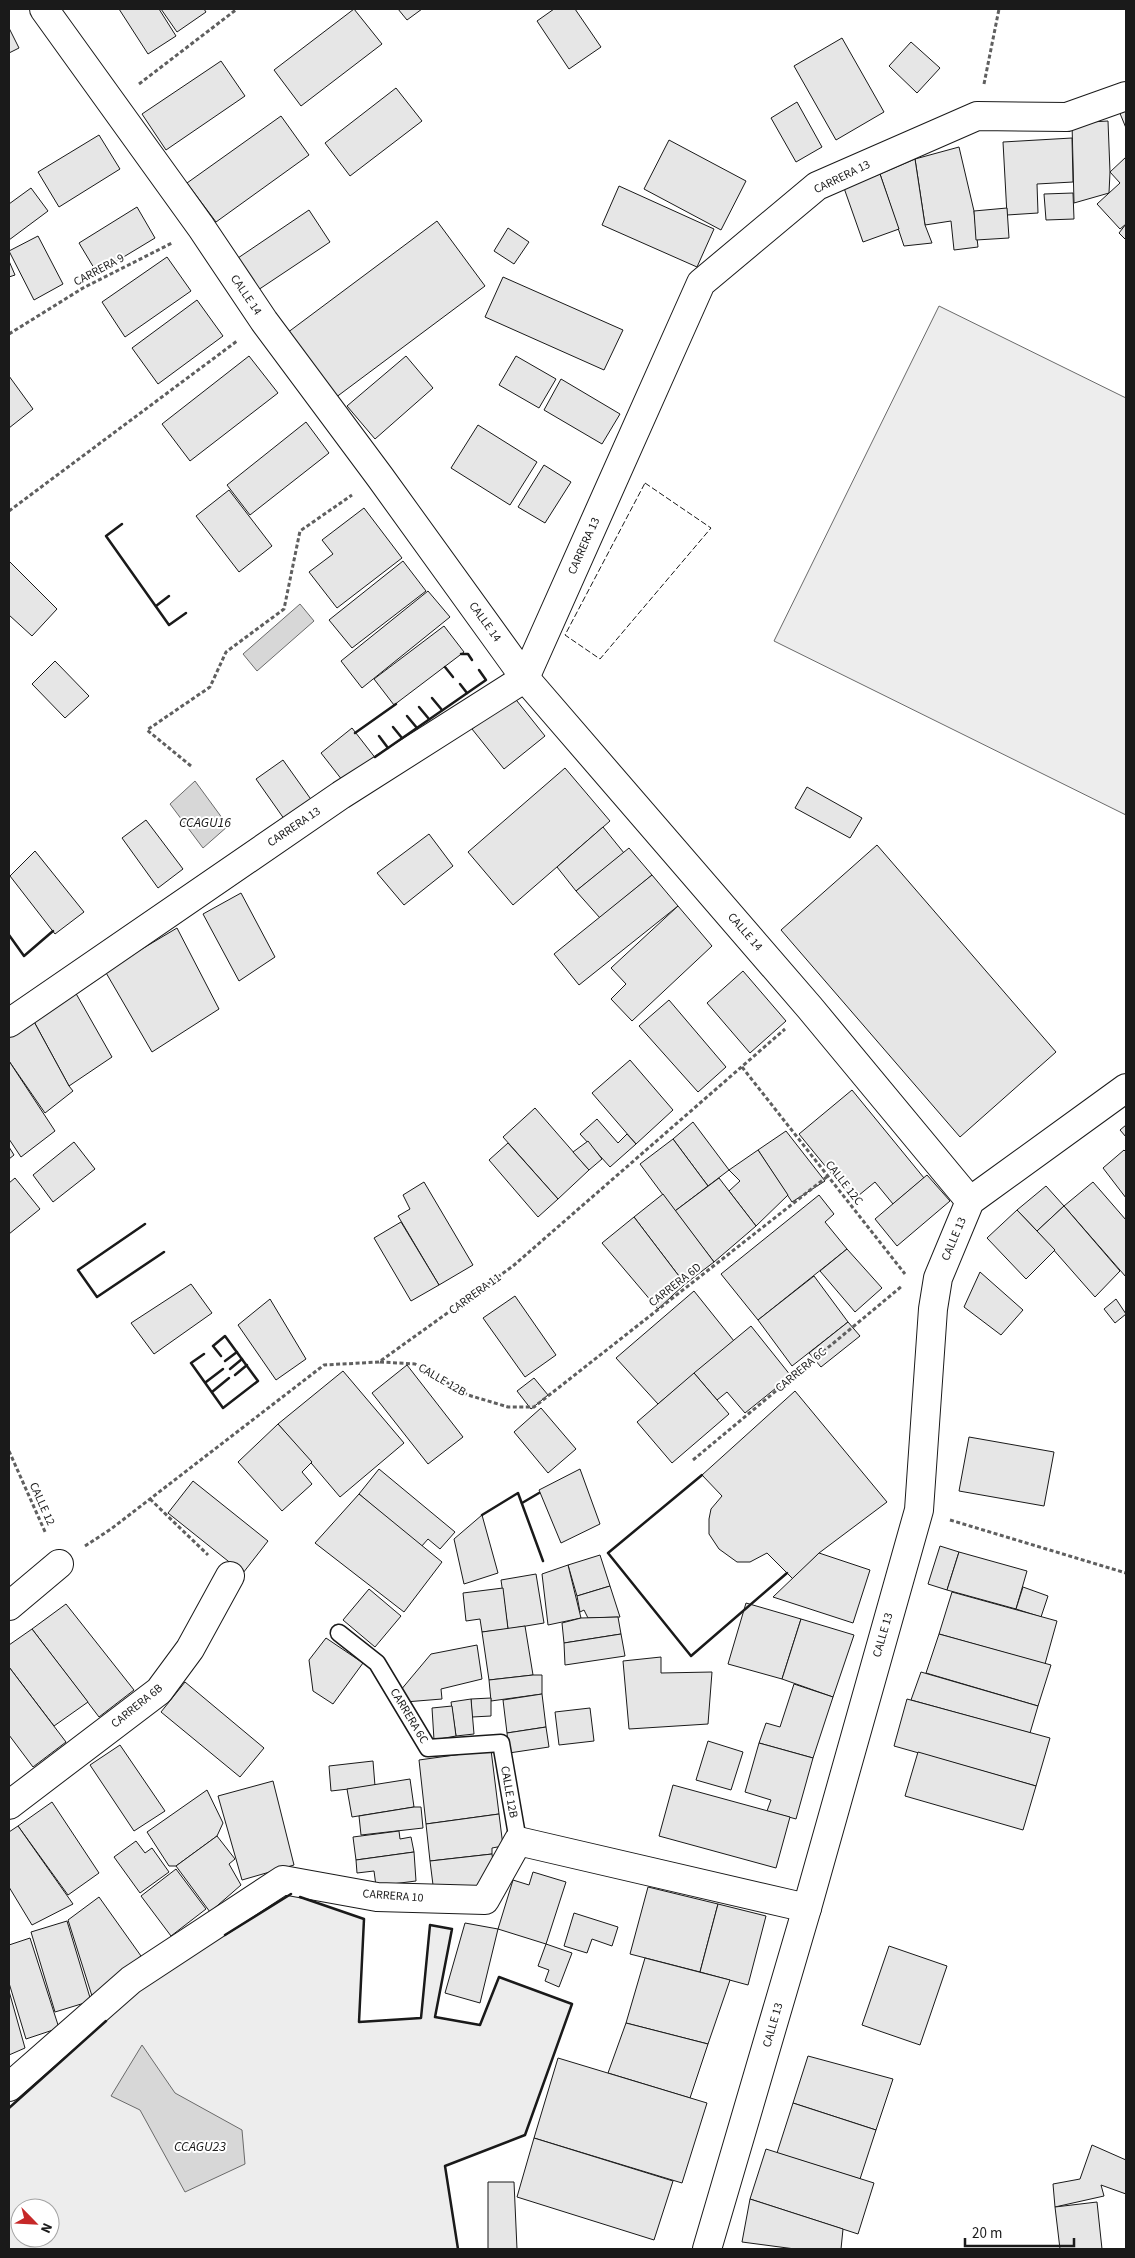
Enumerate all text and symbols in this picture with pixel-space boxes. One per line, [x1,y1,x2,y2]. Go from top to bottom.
street label: CARRERA 13 [811,156,873,198]
street label: CARRERA 9 [71,250,127,290]
street label: CALLE 14 [226,271,266,319]
street label: CARRERA 13 [564,515,604,577]
street label: CALLE 14 [465,599,505,646]
street label: CARRERA 13 [264,803,324,851]
water label: CCAGU16 [179,813,231,833]
street label: CALLE 14 [724,909,766,955]
street label: CALLE 12C [821,1157,867,1209]
street label: CALLE 13 [937,1215,971,1263]
street label: CARRERA 6D [645,1259,705,1311]
street label: CARRERA 11 [445,1269,505,1319]
street label: CARRERA 6C [772,1344,830,1396]
street label: CALLE 12B [415,1359,469,1401]
street label: CALLE 12 [25,1480,59,1528]
street label: CALLE 13 [869,1611,897,1659]
street label: CARRERA 6B [108,1680,166,1732]
street label: CARRERA 6C [386,1685,432,1747]
street label: CALLE 12B [496,1765,522,1819]
street label: CARRERA 10 [362,1885,424,1907]
street label: CALLE 13 [759,2001,787,2049]
water label: CCAGU23 [174,2137,226,2157]
north arrow [10,2198,60,2248]
scale bar [965,2216,1074,2248]
text: N [35,2220,57,2236]
text: 20 m [972,2223,1002,2244]

